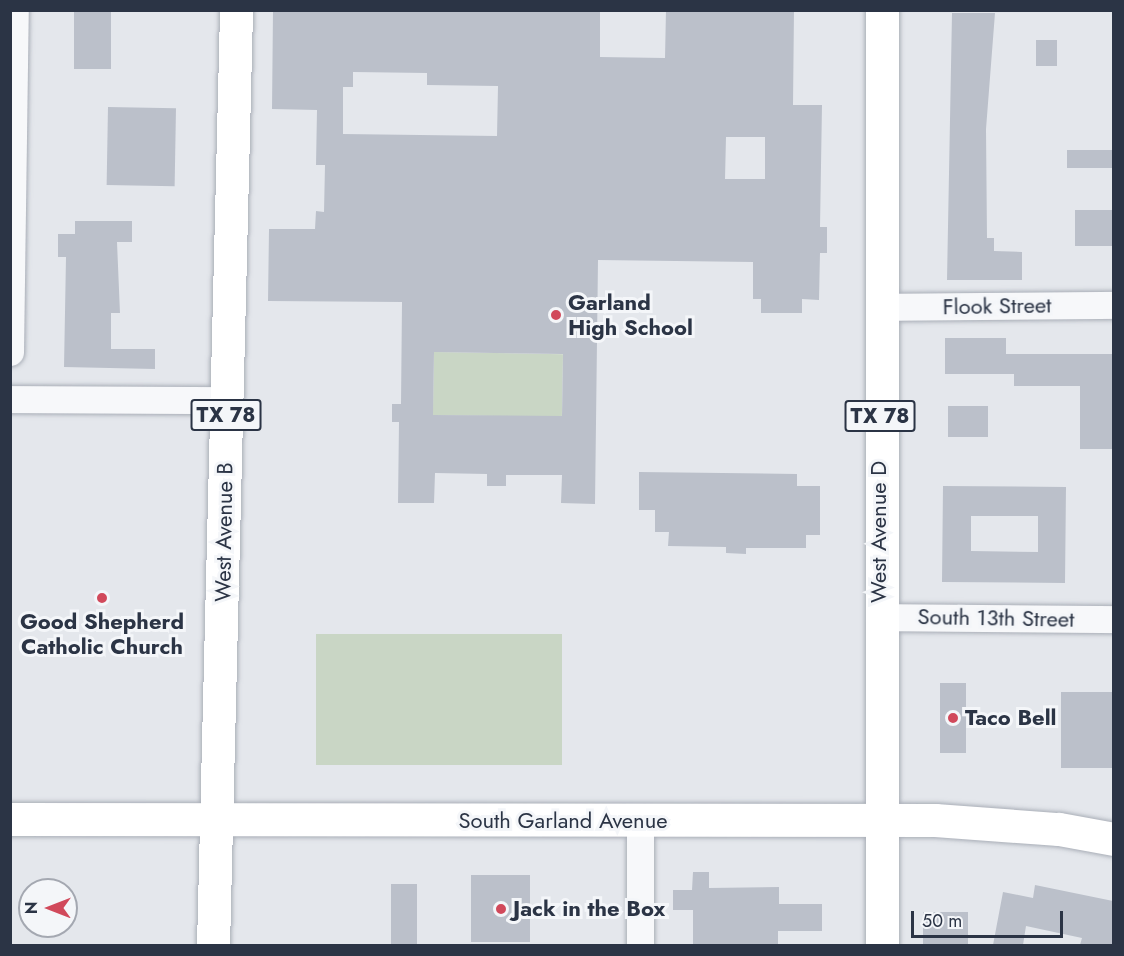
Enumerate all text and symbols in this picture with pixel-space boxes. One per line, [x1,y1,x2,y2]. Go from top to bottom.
place label: Garland High School [568,289,693,340]
street label: Flook Street [942,292,1052,320]
marker: Garland High School [549,308,563,322]
road number: TX 78 [190,397,262,433]
road number: TX 78 [844,398,916,434]
street label: West Avenue D [866,461,892,603]
street label: West Avenue B [210,462,238,602]
marker: Good Shepherd Catholic Church [95,591,109,605]
street label: South 13th Street [917,603,1075,633]
place label: Good Shepherd Catholic Church [20,608,184,660]
place label: Taco Bell [965,705,1057,731]
marker: Taco Bell [946,711,960,725]
street label: South Garland Avenue [458,808,668,834]
north arrow [18,878,78,938]
place label: Jack in the Box [513,896,665,922]
scale bar [914,899,1066,937]
text: N [20,902,43,914]
marker: Jack in the Box [494,902,508,916]
text: 50 m [922,908,962,934]

